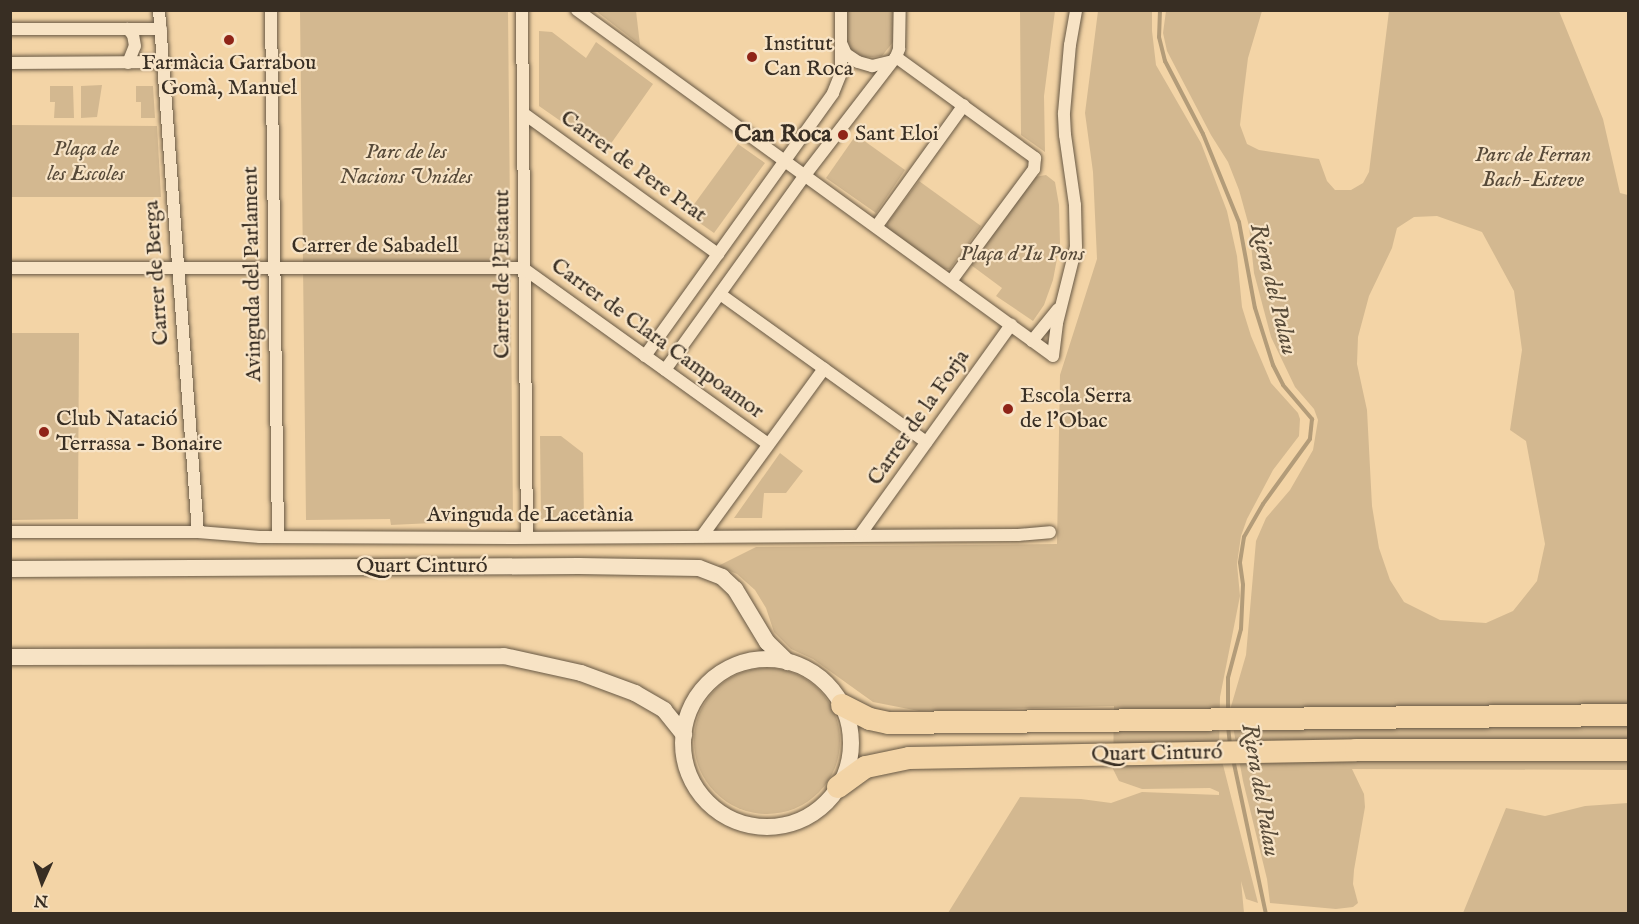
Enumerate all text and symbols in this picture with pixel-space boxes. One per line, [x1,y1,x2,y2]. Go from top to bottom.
place label: Institut Can Roca [764,31,853,82]
marker: Farmàcia Garrabou Gomà, Manuel [222,33,236,47]
place label: Farmàcia Garrabou Gomà, Manuel [142,50,316,101]
marker: Institut Can Roca [745,50,759,64]
street label: Carrer de Pere Prat [555,105,711,229]
district label: Can Roca [734,121,832,149]
place label: Sant Eloi [855,122,939,148]
marker: Sant Eloi [836,128,850,142]
park label: Plaça de les Escoles [47,136,125,188]
park label: Parc de les Nacions Unides [340,139,472,190]
park label: Parc de Ferran Bach-Esteve [1475,142,1591,194]
street label: Avinguda del Parlament [238,166,268,382]
street label: Carrer de l'Estatut [490,189,516,359]
street label: Carrer de Berga [139,200,175,346]
water label: Riera del Palau [1243,220,1303,358]
street label: Carrer de Sabadell [292,234,458,260]
park label: Plaça d'Iu Pons [960,242,1084,268]
street label: Carrer de Clara Campoamor [545,253,769,425]
street label: Carrer de la Forja [862,345,976,491]
place label: Escola Serra de l'Obac [1020,383,1132,434]
marker: Escola Serra de l'Obac [1001,402,1015,416]
place label: Club Natació Terrassa - Bonaire [56,406,222,458]
marker: Club Natació Terrassa - Bonaire [37,425,51,439]
street label: Avinguda de Lacetània [427,503,633,529]
street label: Quart Cinturó [356,554,488,580]
water label: Riera del Palau [1234,721,1286,859]
street label: Quart Cinturó [1091,740,1223,768]
north arrow [12,852,72,912]
text: N [34,890,48,910]

